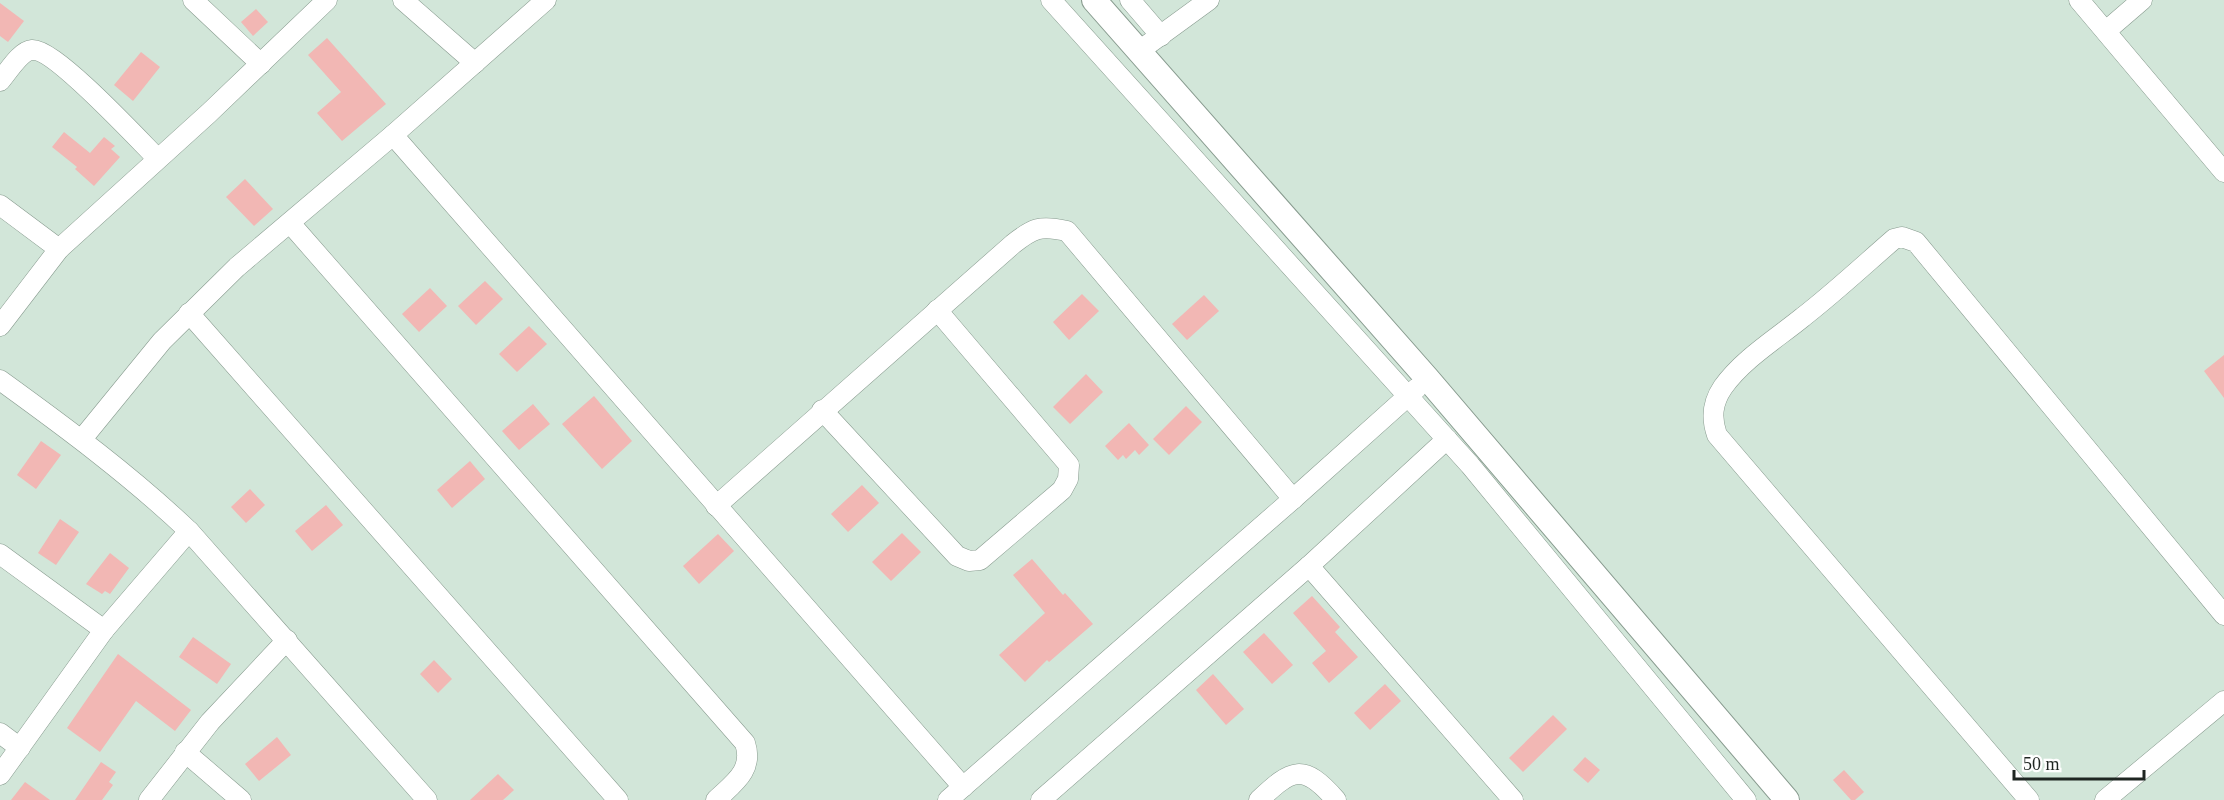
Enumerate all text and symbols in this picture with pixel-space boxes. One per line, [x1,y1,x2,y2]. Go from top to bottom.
scale bar [2014,743,2144,781]
text: 50 m [2023,754,2060,774]

